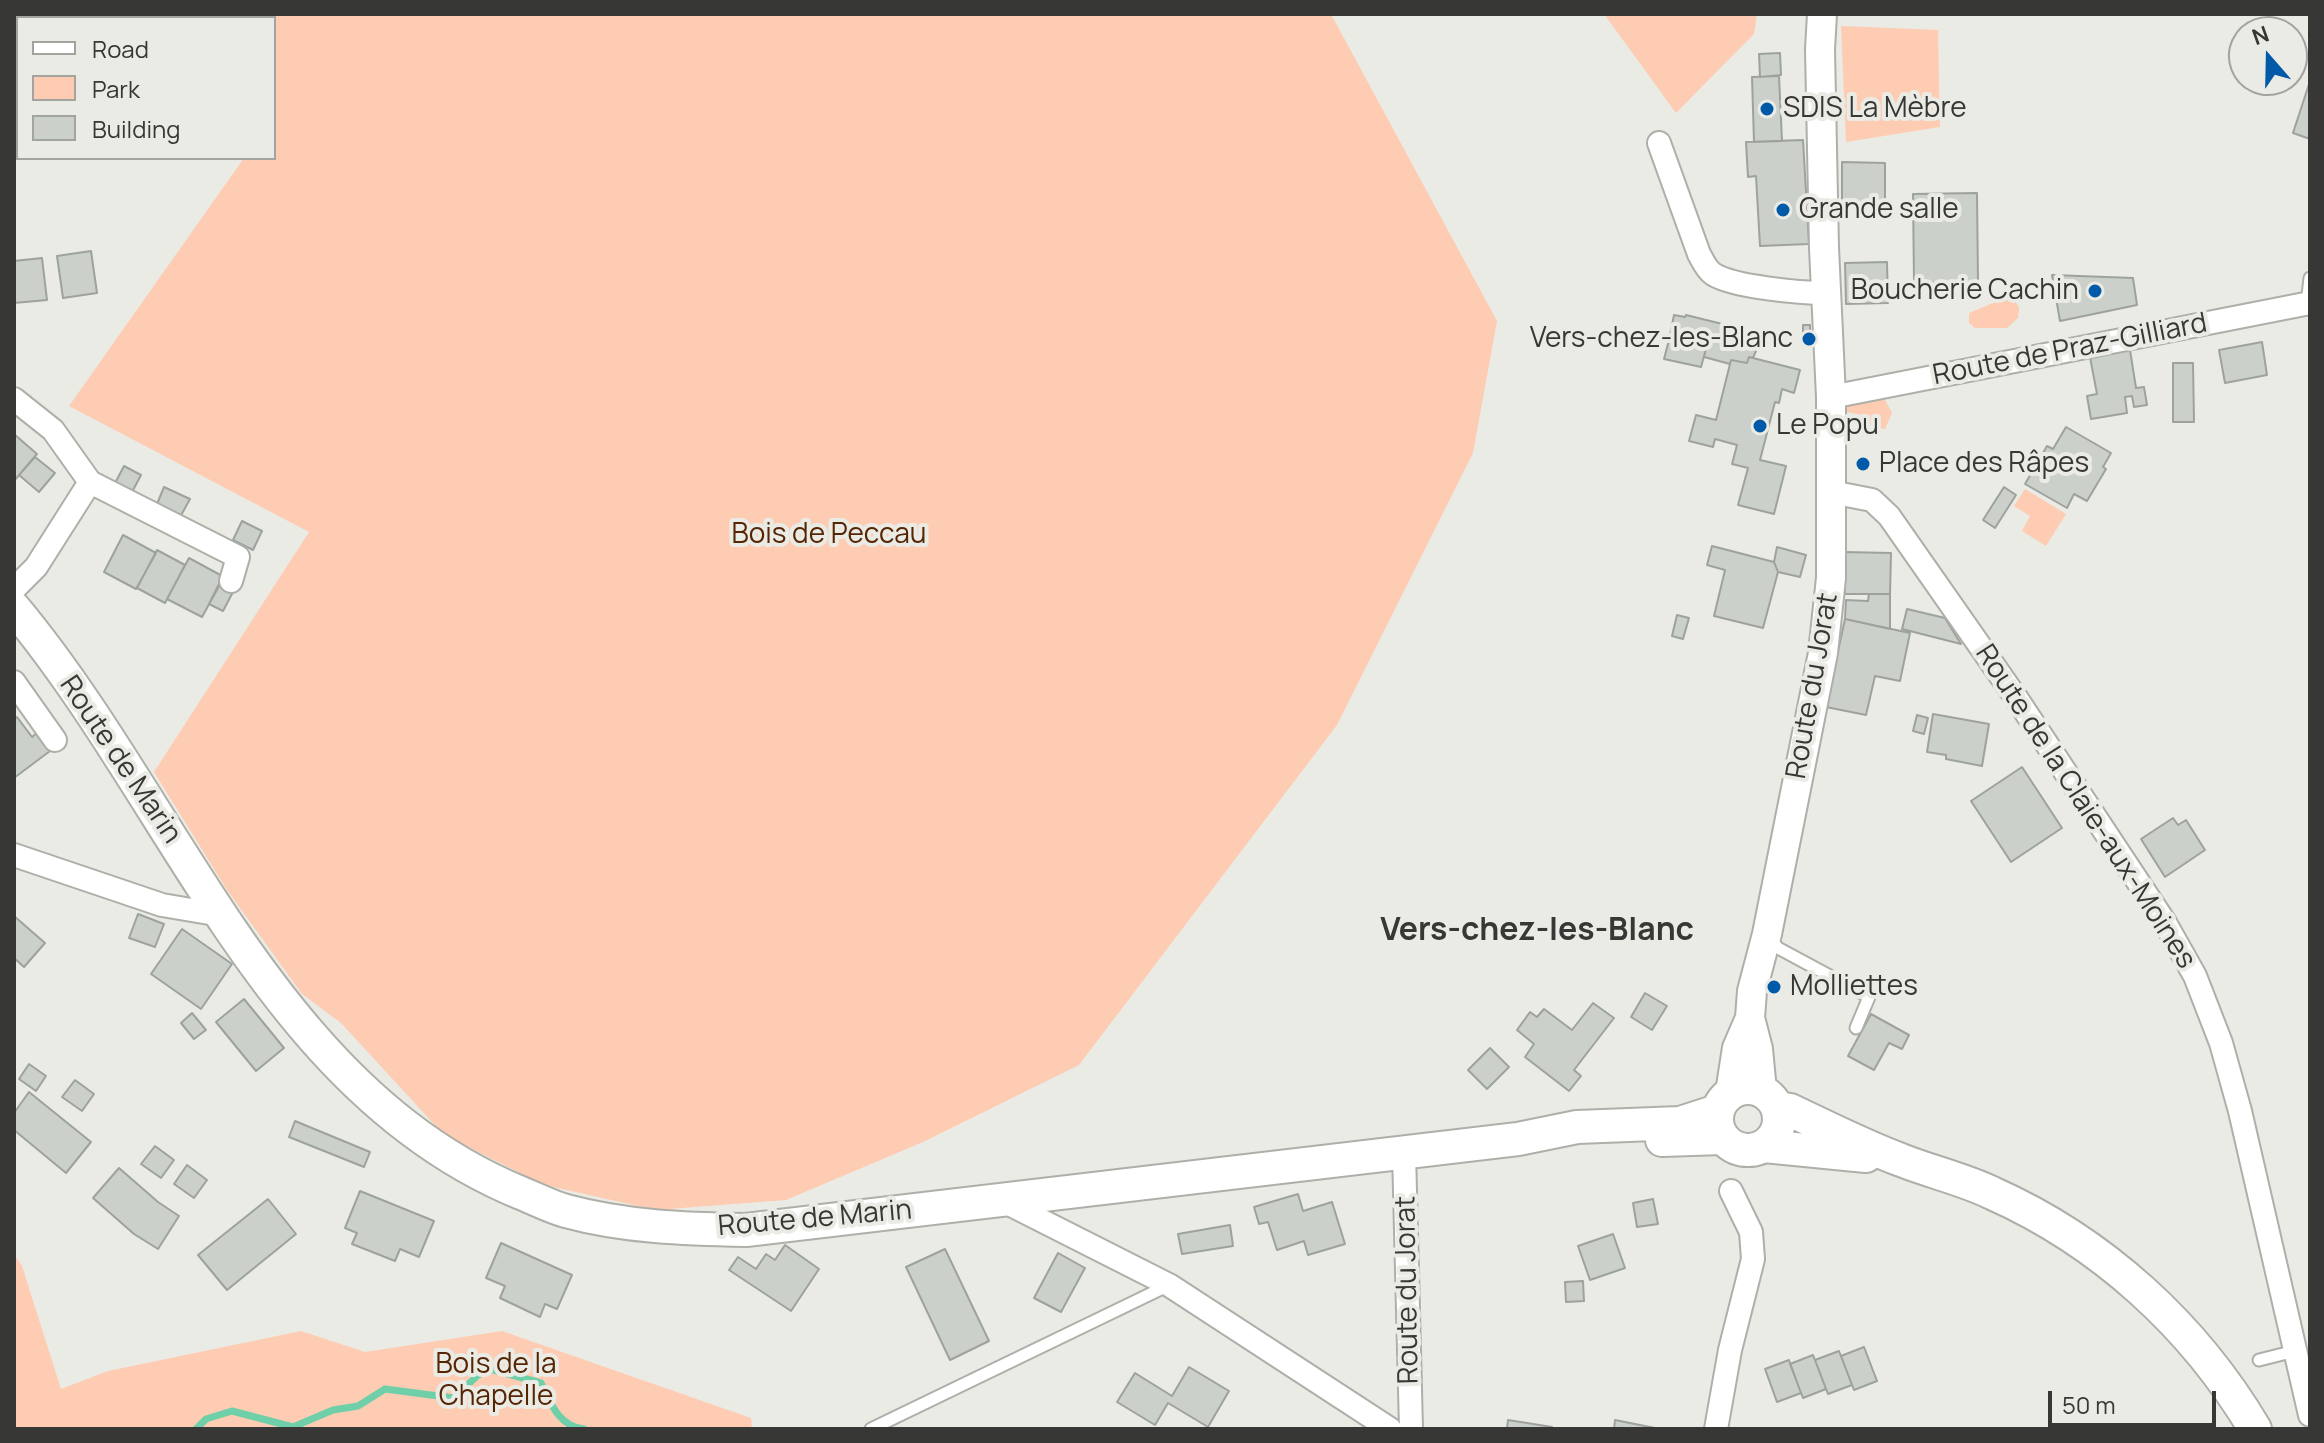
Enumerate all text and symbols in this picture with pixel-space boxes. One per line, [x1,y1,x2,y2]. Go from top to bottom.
legend [16,16,276,160]
north arrow [2228,16,2308,96]
text: N [2248,19,2273,52]
text: Road [92,32,149,65]
text: Park [92,72,140,105]
place label: SDIS La Mèbre [1783,92,1967,126]
marker: SDIS La Mèbre [1758,100,1776,118]
text: Building [92,112,180,145]
place label: Grande salle [1799,193,1959,227]
marker: Grande salle [1774,201,1792,219]
place label: Boucherie Cachin [1851,274,2079,308]
marker: Boucherie Cachin [2086,282,2104,300]
street label: Route de Praz-Gilliard [1930,307,2210,393]
place label: Vers-chez-les-Blanc [1530,322,1793,356]
marker: Vers-chez-les-Blanc [1800,330,1818,348]
place label: Le Popu [1776,409,1879,443]
marker: Le Popu [1751,417,1769,435]
place label: Place des Râpes [1879,447,2089,481]
marker: Place des Râpes [1854,455,1872,473]
park label: Bois de Peccau [732,518,926,552]
street label: Route du Jorat [1780,590,1846,782]
street label: Route de la Claie-aux-Moines [1968,639,2202,975]
street label: Route de Marin [52,670,188,850]
district label: Vers-chez-les-Blanc [1380,912,1694,950]
place label: Molliettes [1790,970,1918,1004]
marker: Molliettes [1765,978,1783,996]
street label: Route de Marin [717,1194,913,1244]
street label: Route du Jorat [1390,1196,1426,1384]
park label: Bois de la Chapelle [435,1348,557,1414]
scale bar [2052,1375,2220,1425]
text: 50 m [2062,1388,2116,1421]

